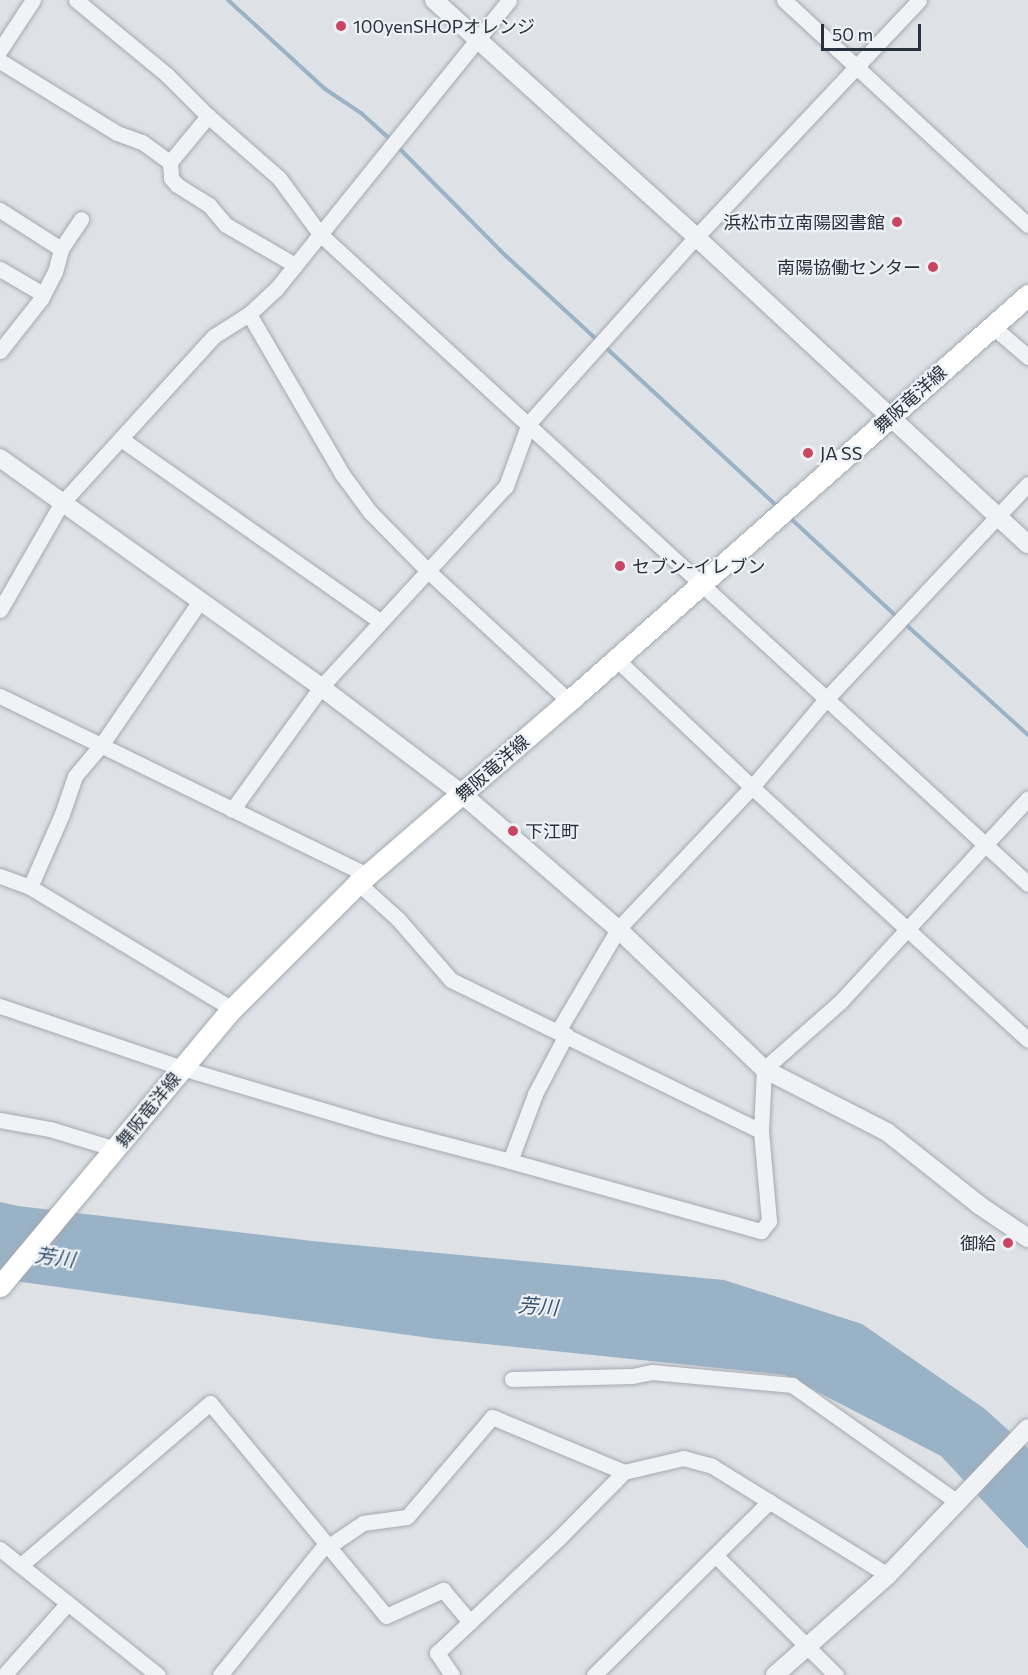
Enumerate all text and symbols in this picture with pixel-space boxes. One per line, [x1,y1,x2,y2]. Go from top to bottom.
scale bar [824,12,924,50]
place label: 100yenSHOPオレンジ [353,15,535,37]
marker: 100yenSHOPオレンジ [334,19,348,33]
text: 50 m [832,23,873,45]
place label: 浜松市立南陽図書館 [723,211,885,233]
marker: 浜松市立南陽図書館 [890,215,904,229]
place label: 南陽協働センター [777,256,921,278]
marker: 南陽協働センター [926,260,940,274]
street label: 舞阪竜洋線 [869,361,951,437]
place label: JA SS [820,442,862,464]
marker: JA SS [801,446,815,460]
place label: セブン-イレブン [632,555,766,577]
marker: セブン-イレブン [613,559,627,573]
street label: 舞阪竜洋線 [451,730,533,806]
place label: 下江町 [525,820,579,842]
marker: 下江町 [506,824,520,838]
street label: 舞阪竜洋線 [111,1068,185,1152]
place label: 御給 [960,1232,996,1254]
marker: 御給 [1001,1236,1015,1250]
water label: 芳川 [34,1242,76,1272]
water label: 芳川 [517,1293,559,1319]

